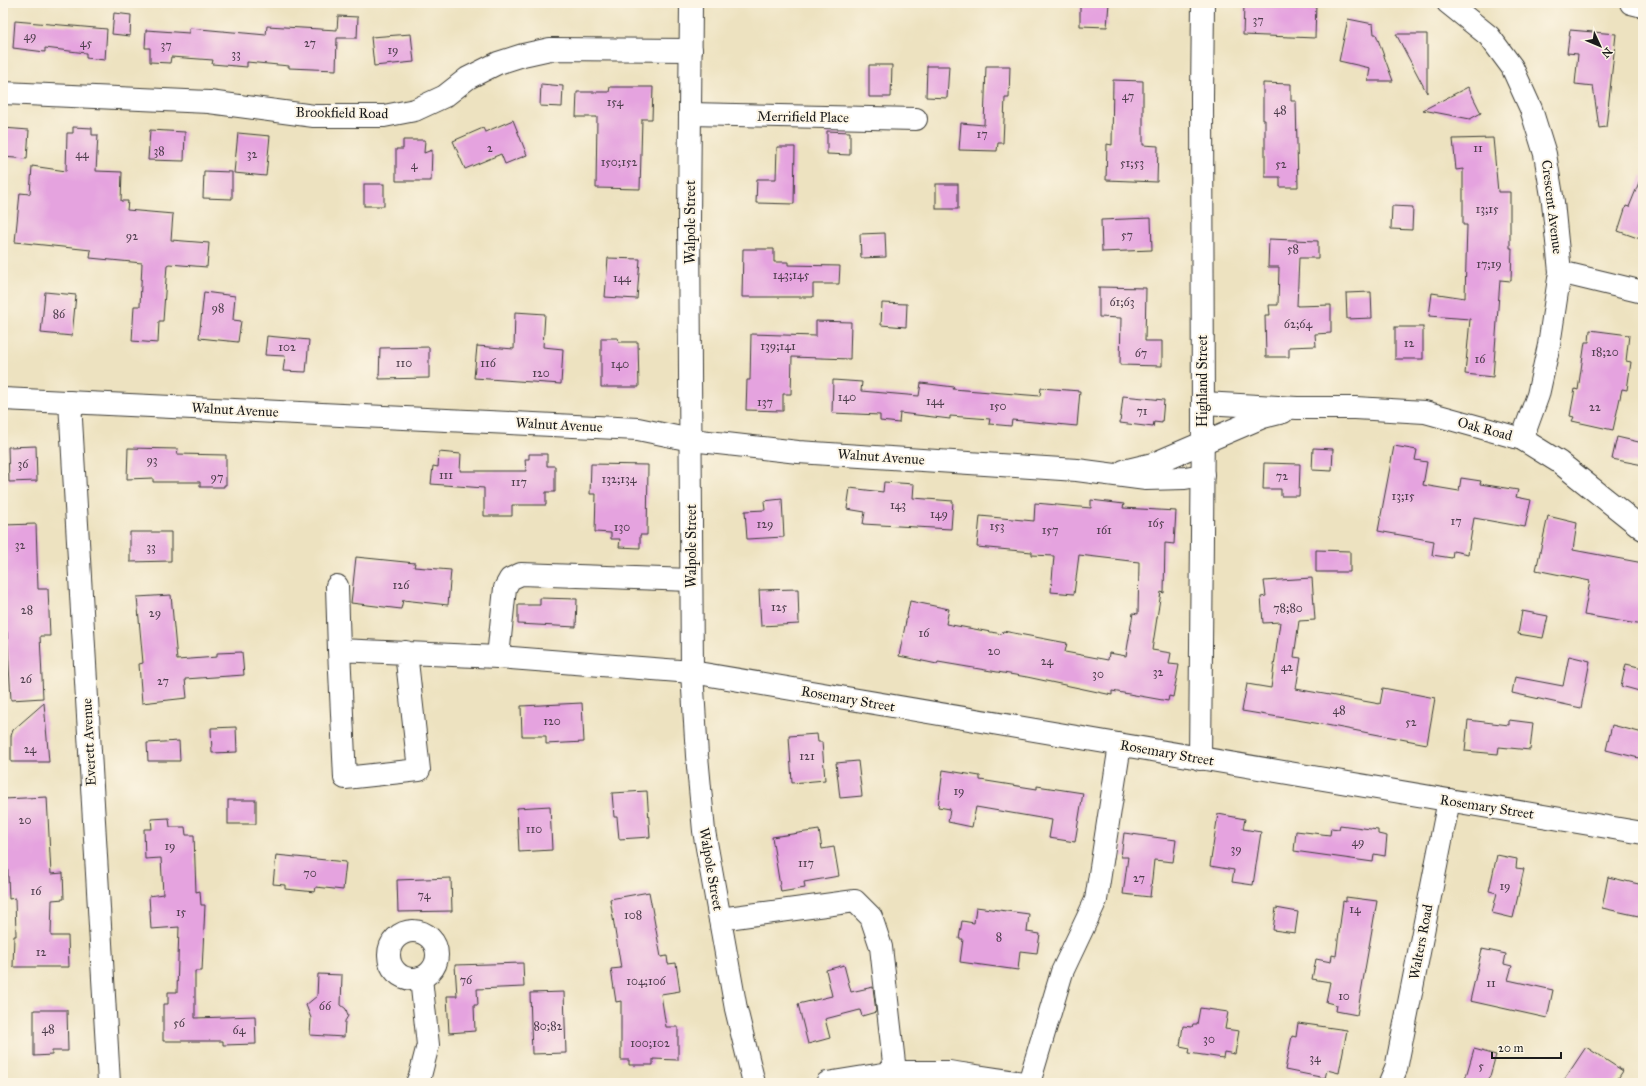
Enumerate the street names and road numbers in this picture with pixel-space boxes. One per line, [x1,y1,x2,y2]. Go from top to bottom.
street label: Brookfield Road [296,104,388,122]
street label: Merrifield Place [757,108,849,126]
street label: Crescent Avenue [1538,159,1566,255]
street label: Walpole Street [682,180,699,264]
street label: Highland Street [1194,335,1211,427]
street label: Walnut Avenue [191,399,279,421]
street label: Walnut Avenue [515,414,603,436]
street label: Oak Road [1456,414,1514,444]
street label: Walnut Avenue [837,445,925,469]
street label: Walpole Street [683,504,700,588]
street label: Rosemary Street [800,682,896,716]
street label: Everett Avenue [78,697,100,786]
street label: Rosemary Street [1119,736,1215,770]
street label: Rosemary Street [1439,791,1535,823]
street label: Walpole Street [695,826,727,912]
street label: Walters Road [1405,903,1437,981]

